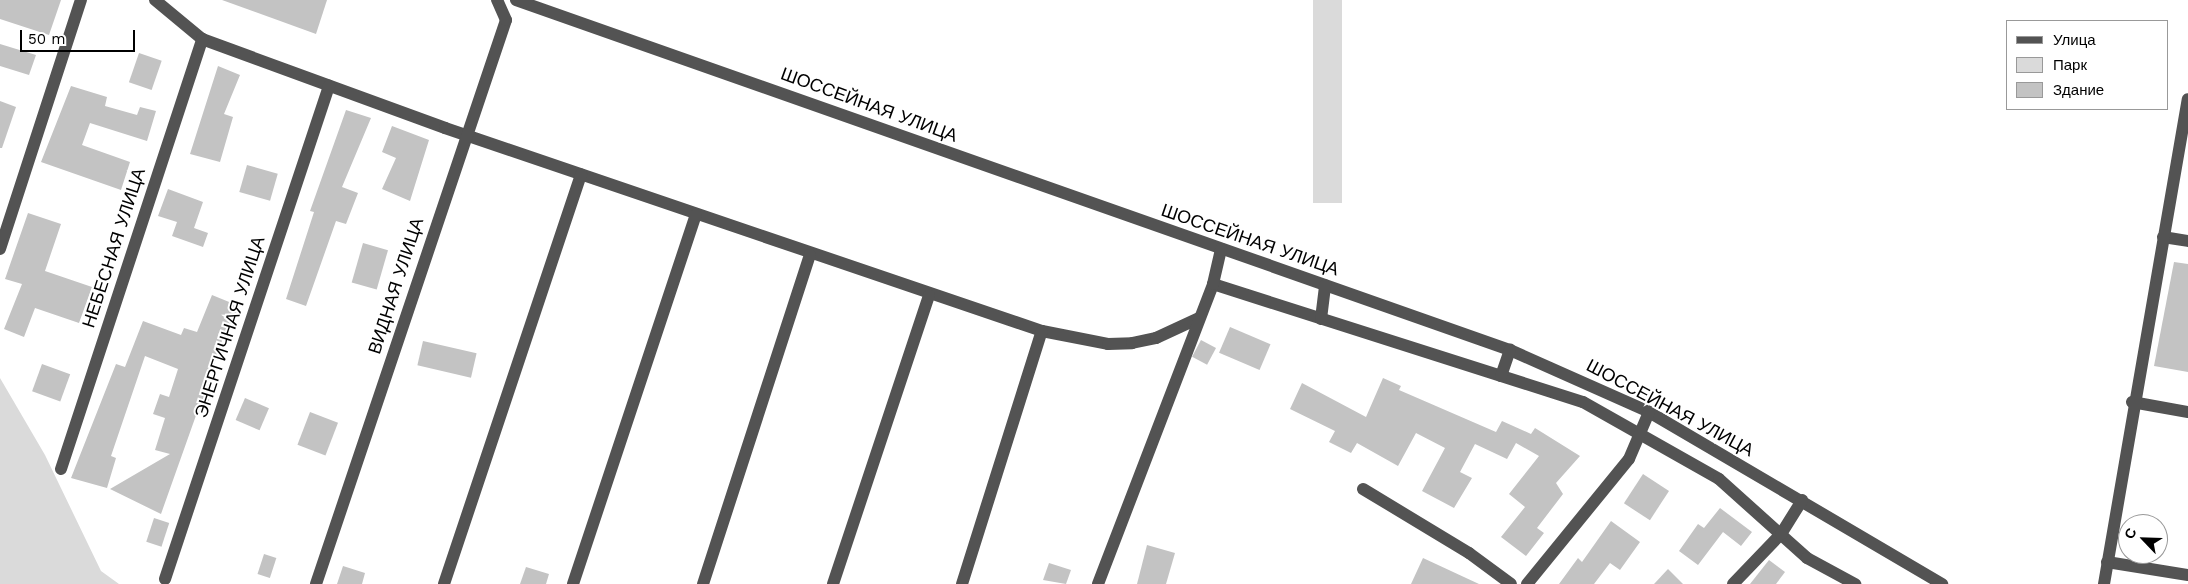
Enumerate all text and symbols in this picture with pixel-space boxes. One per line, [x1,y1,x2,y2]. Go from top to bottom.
scale bar [22,20,138,52]
legend [2006,20,2168,110]
text: 50 m [28,30,65,48]
text: Улица [2053,31,2096,49]
text: Парк [2053,56,2087,74]
street label: ШОССЕЙНАЯ УЛИЦА [778,63,960,147]
text: Здание [2053,81,2104,99]
street label: НЕБЕСНАЯ УЛИЦА [78,165,150,331]
street label: ШОССЕЙНАЯ УЛИЦА [1158,199,1342,281]
street label: ВИДНАЯ УЛИЦА [364,215,428,357]
street label: ЭНЕРГИЧНАЯ УЛИЦА [190,233,270,421]
street label: ШОССЕЙНАЯ УЛИЦА [1583,355,1757,461]
north arrow [2118,514,2168,564]
text: С [2121,525,2140,541]

